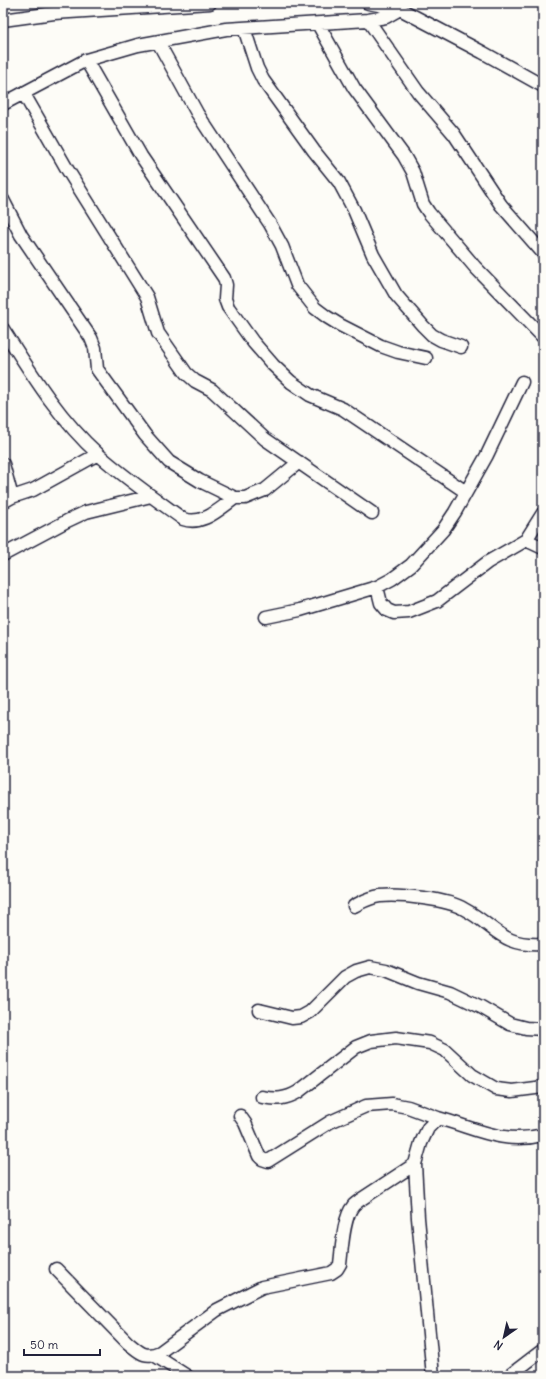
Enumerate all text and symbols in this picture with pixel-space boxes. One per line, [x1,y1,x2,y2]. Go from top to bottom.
north arrow [484,1317,524,1357]
scale bar [24,1331,100,1357]
text: 50 m [30,1337,59,1352]
text: N [491,1337,505,1353]

